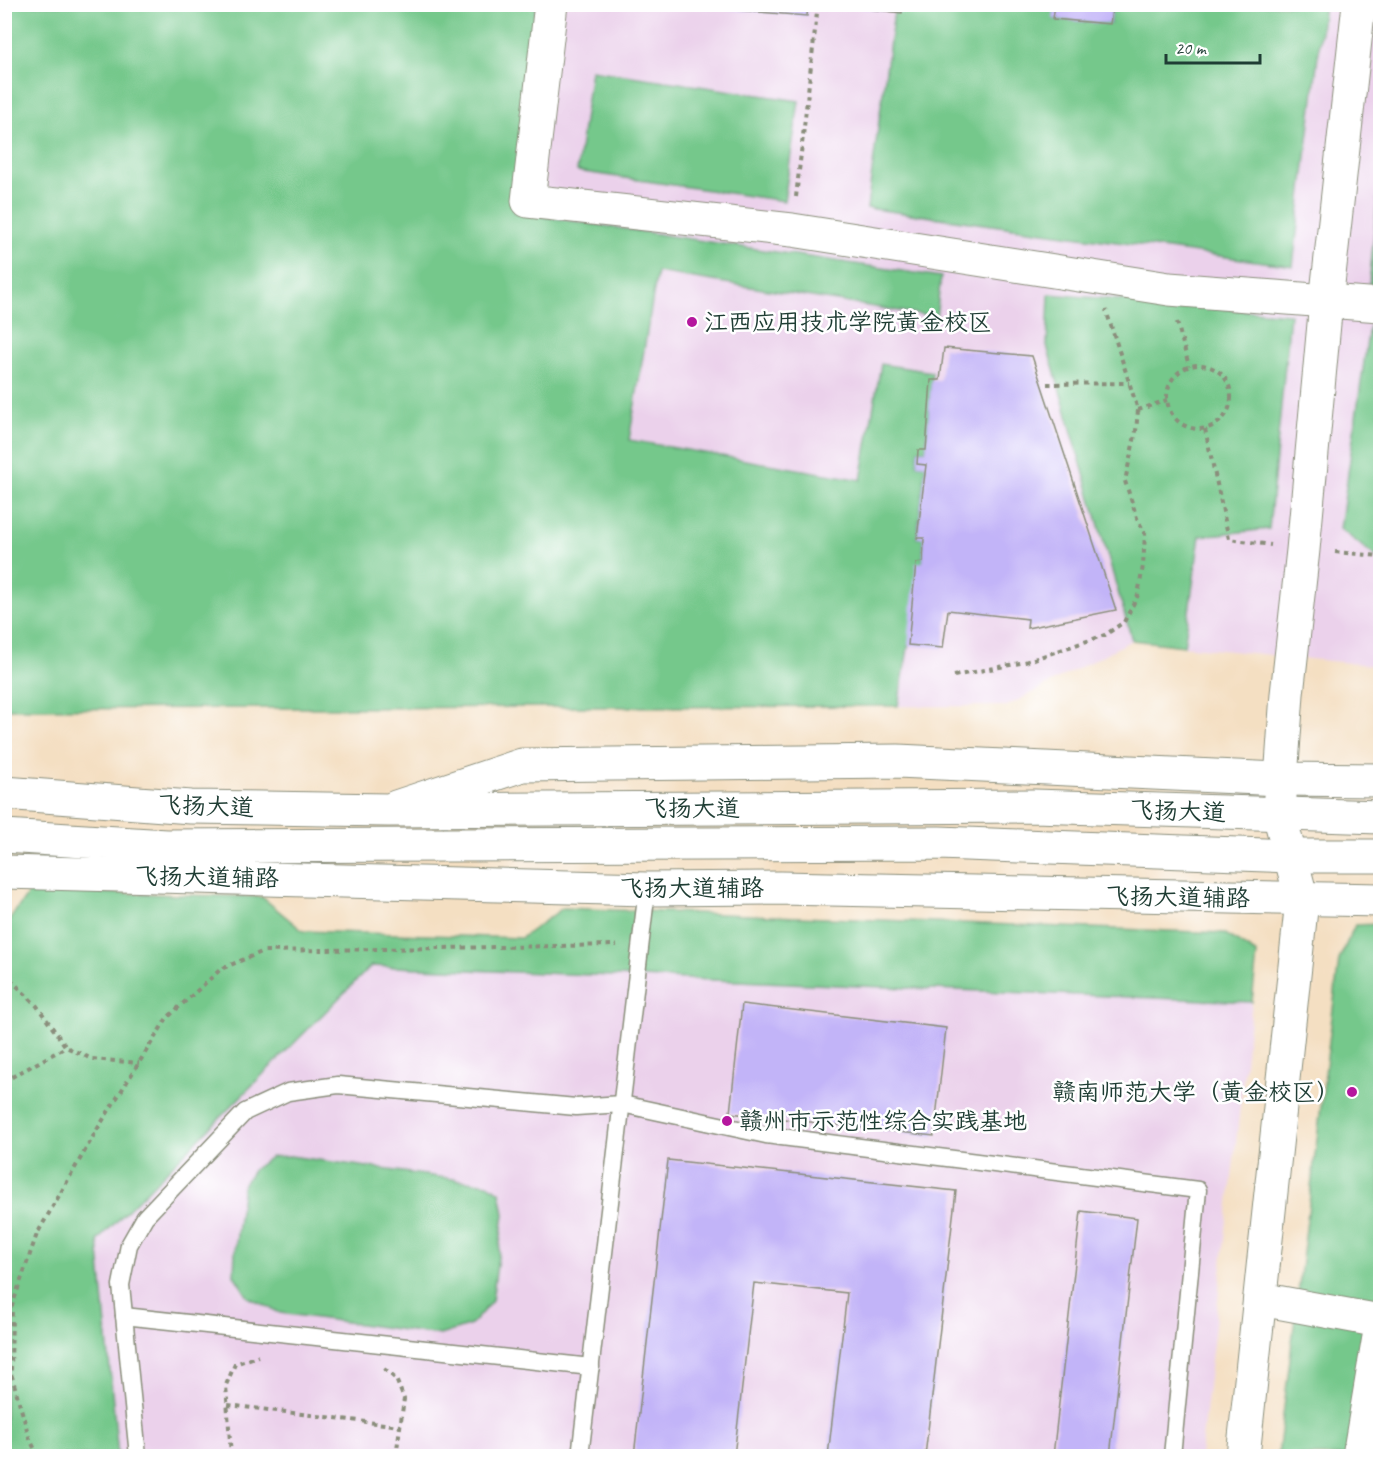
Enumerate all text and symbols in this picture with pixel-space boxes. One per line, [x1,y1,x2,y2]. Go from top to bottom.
scale bar [1166,27,1260,65]
text: 20 m [1175,37,1208,59]
place label: 江西应用技术学院黄金校区 [704,307,992,337]
marker: 江西应用技术学院黄金校区 [685,315,699,329]
street label: 飞扬大道 [158,789,254,823]
street label: 飞扬大道 [644,793,740,823]
street label: 飞扬大道 [1130,794,1226,828]
street label: 飞扬大道辅路 [135,861,279,893]
street label: 飞扬大道辅路 [620,873,764,903]
street label: 飞扬大道辅路 [1106,881,1250,913]
place label: 赣南师范大学（黄金校区） [1052,1077,1340,1107]
marker: 赣南师范大学（黄金校区） [1345,1085,1359,1099]
place label: 赣州市示范性综合实践基地 [739,1106,1027,1136]
marker: 赣州市示范性综合实践基地 [720,1114,734,1128]

